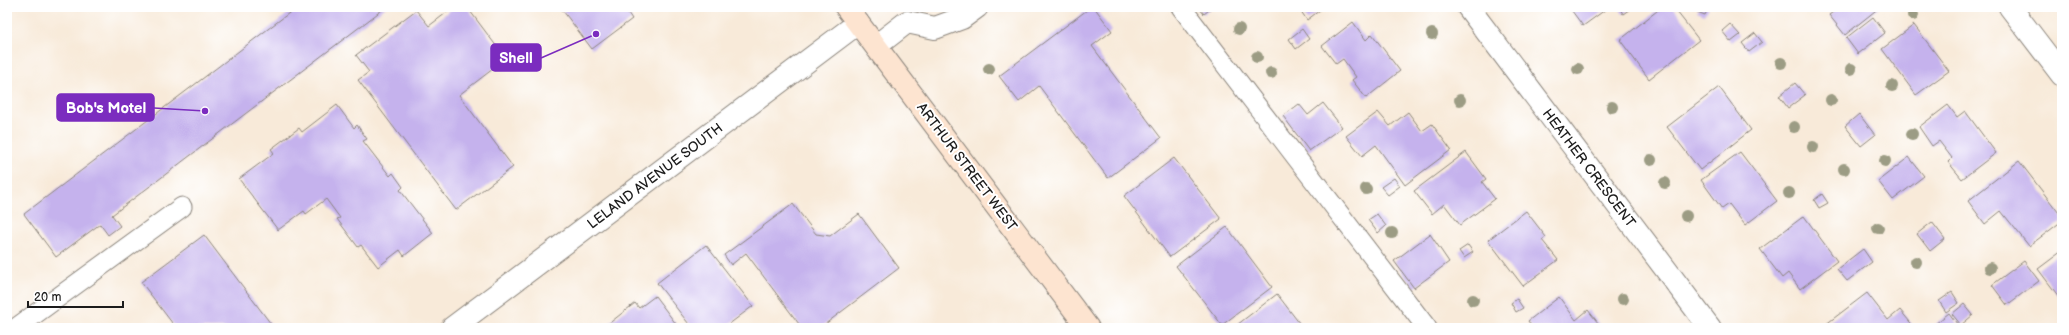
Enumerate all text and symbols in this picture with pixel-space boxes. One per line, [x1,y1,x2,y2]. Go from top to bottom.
callout: Shell [491,44,541,71]
text: Shell [499,49,533,68]
callout: Bob's Motel [57,94,154,121]
text: Bob's Motel [66,99,146,118]
street label: ARTHUR STREET WEST [913,100,1021,235]
street label: HEATHER CRESCENT [1539,105,1639,231]
street label: LELAND AVENUE SOUTH [584,120,726,232]
scale bar [28,283,123,309]
text: 20 m [34,290,61,305]

